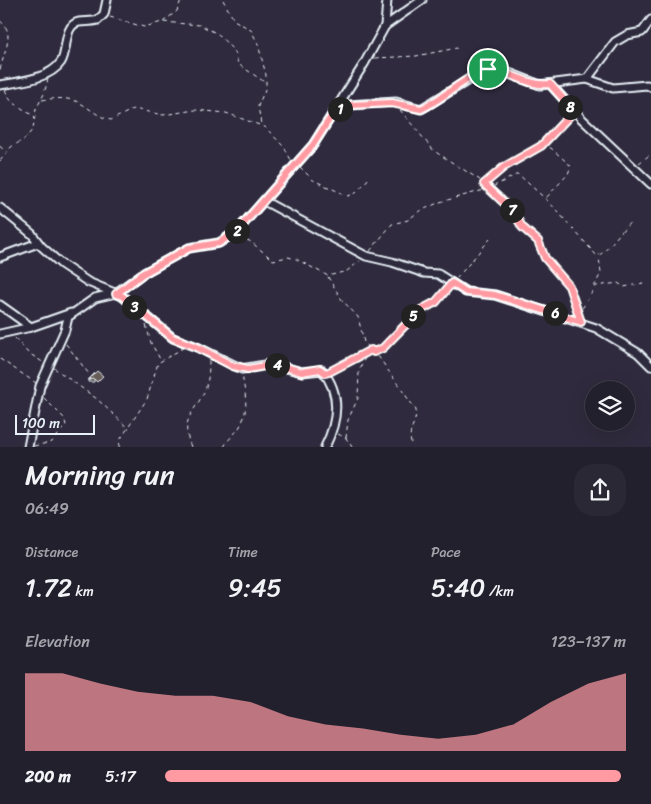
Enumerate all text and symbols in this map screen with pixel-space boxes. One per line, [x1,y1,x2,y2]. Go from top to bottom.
pin [467,48,509,90]
icon: arrive [474,55,502,83]
pin: 8 [558,94,582,120]
text: 8 [566,95,575,120]
pin: 1 [328,96,352,122]
text: 1 [337,97,344,122]
pin: 7 [500,198,524,222]
text: 7 [509,198,517,223]
pin: 2 [224,218,250,244]
text: 2 [233,219,242,244]
pin: 3 [122,294,146,320]
text: 3 [131,295,138,320]
pin: 6 [542,300,568,326]
text: 6 [552,301,559,326]
pin: 5 [400,304,426,328]
text: 5 [409,304,418,329]
pin: 4 [264,352,290,378]
text: 4 [273,353,282,378]
map controls [585,381,635,431]
button: layers [585,381,635,431]
text: 100 m [22,411,60,436]
scale bar [15,412,95,435]
text: Morning run [25,450,175,499]
button: share [574,464,626,516]
text: 06:49 [25,494,69,523]
text: Distance [25,540,78,565]
text: Time [228,540,258,565]
text: Pace [431,540,461,565]
text: 1.72 [25,565,72,610]
text: 9:45 [228,565,282,610]
text: 5:40 [431,565,485,610]
text: km [72,579,94,604]
text: /km [485,579,514,604]
text: Elevation [25,627,90,656]
text: 123–137 m [551,627,626,656]
text: 200 m [25,762,71,791]
text: 5:17 [105,762,136,791]

